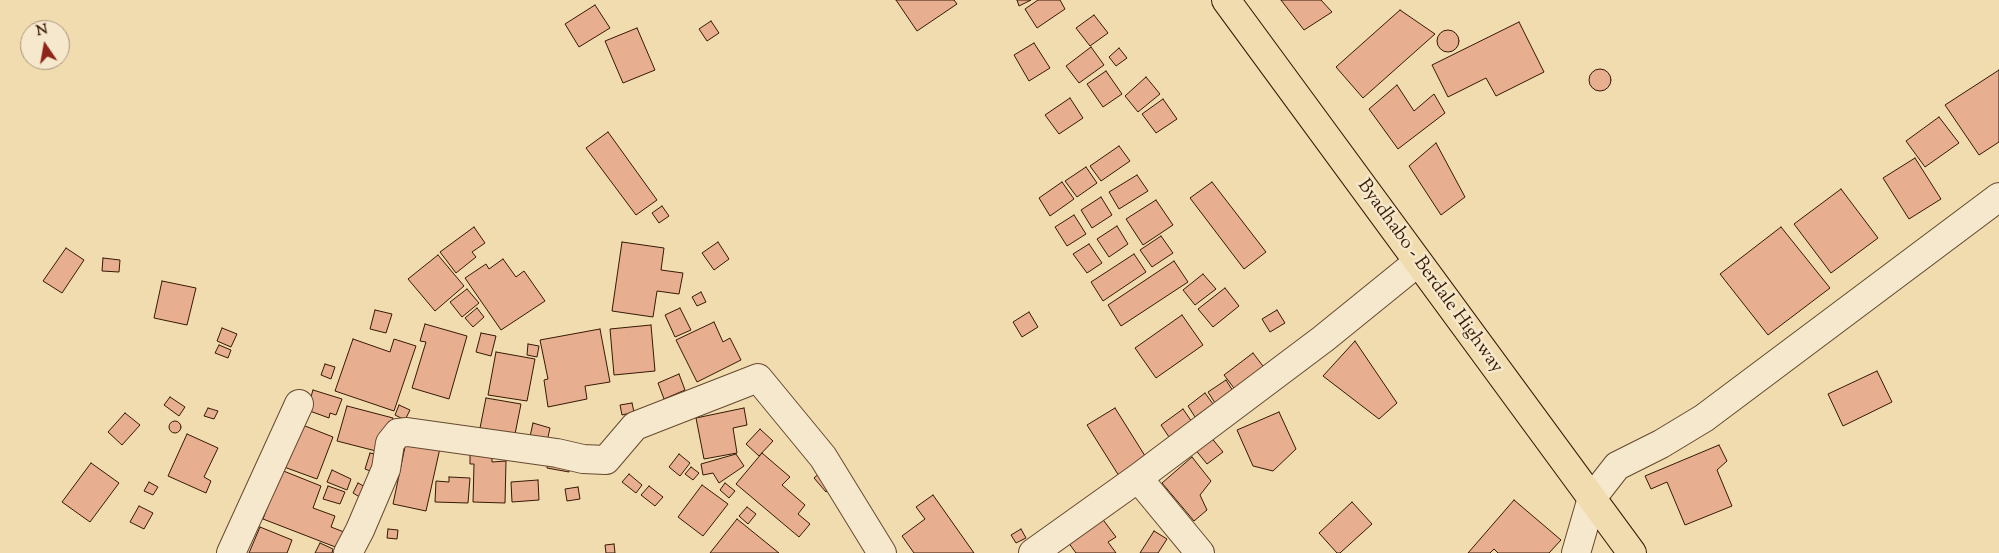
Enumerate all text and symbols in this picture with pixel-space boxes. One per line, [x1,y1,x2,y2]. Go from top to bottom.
north arrow [20,20,70,70]
text: N [35,20,50,42]
street label: Byadhabo - Berdale Highway [1351,176,1507,378]

